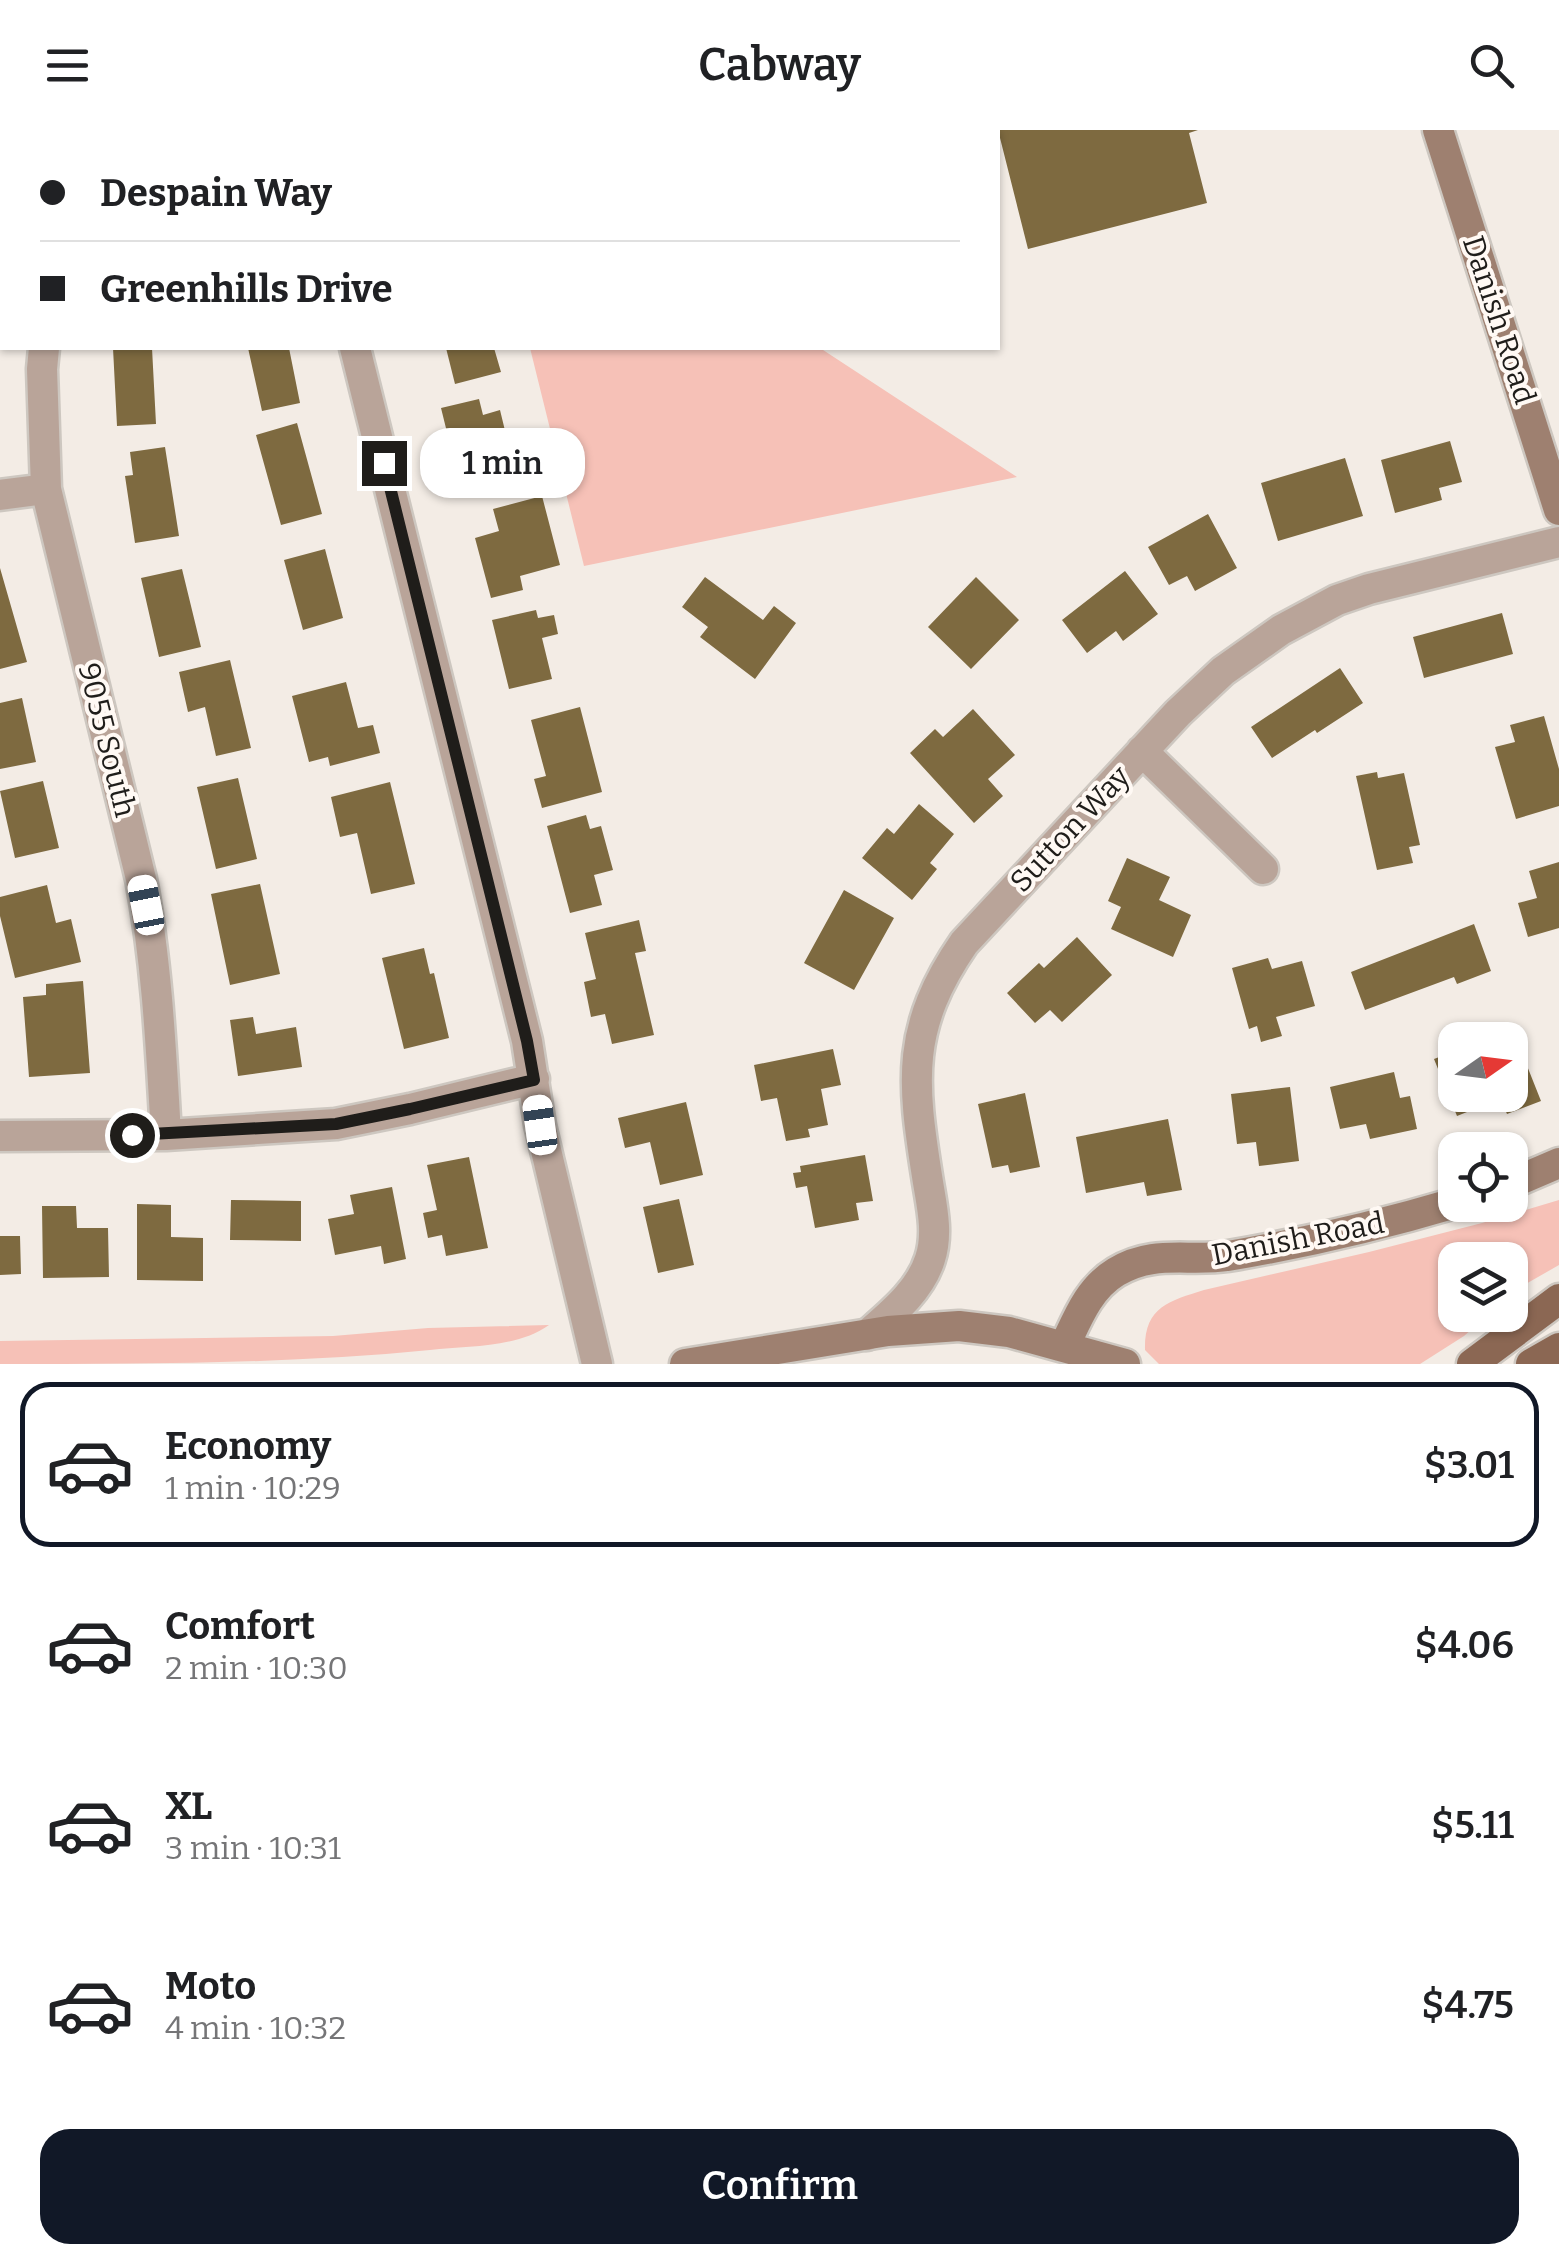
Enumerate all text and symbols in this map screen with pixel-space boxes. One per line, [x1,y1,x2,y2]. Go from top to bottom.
icon: menu [40,38,95,93]
text: Cabway [698,38,861,92]
icon: search [1464,38,1519,93]
text: Despain Way [100,170,332,216]
street label: Danish Road [1455,231,1543,409]
text: Greenhills Drive [100,266,393,312]
callout: 1 min [419,428,584,498]
route end [362,441,407,486]
text: 1 min [462,444,543,482]
street label: 9055 South [70,659,144,821]
street label: Sutton Way [1003,758,1138,900]
car [126,873,166,937]
north arrow [1438,1022,1528,1112]
map controls [1438,1022,1528,1332]
car [521,1093,559,1157]
route start [110,1113,155,1158]
button: locate [1438,1132,1528,1222]
street label: Danish Road [1209,1205,1387,1273]
button: layers [1438,1242,1528,1332]
icon: car [45,1420,135,1510]
text: Economy [165,1423,331,1469]
text: $3.01 [1424,1442,1514,1488]
text: 1 min · 10:29 [165,1469,341,1507]
icon: car [45,1600,135,1690]
text: Comfort [165,1603,315,1649]
text: $4.06 [1415,1622,1514,1668]
text: 2 min · 10:30 [165,1649,348,1687]
icon: car [45,1780,135,1870]
text: XL [165,1783,212,1829]
text: $5.11 [1431,1802,1514,1848]
text: 3 min · 10:31 [165,1829,341,1867]
icon: car [45,1960,135,2050]
text: Moto [165,1963,256,2009]
text: $4.75 [1421,1982,1514,2028]
text: 4 min · 10:32 [165,2009,346,2047]
button: Confirm [40,2129,1519,2244]

